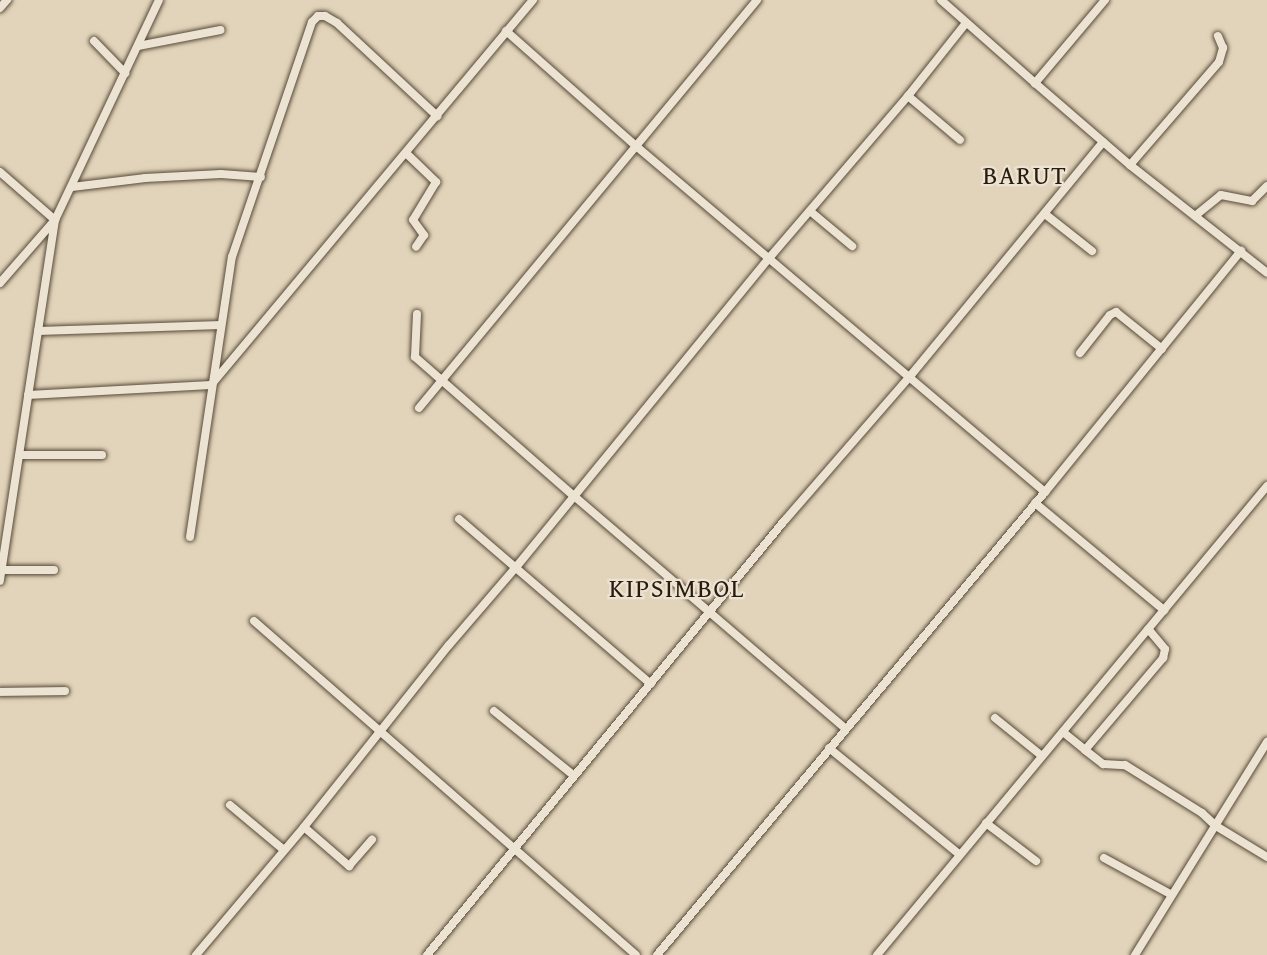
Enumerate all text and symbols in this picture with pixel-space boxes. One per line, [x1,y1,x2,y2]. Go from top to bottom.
district label: BARUT [983,159,1067,191]
district label: KIPSIMBOL [609,572,745,604]

